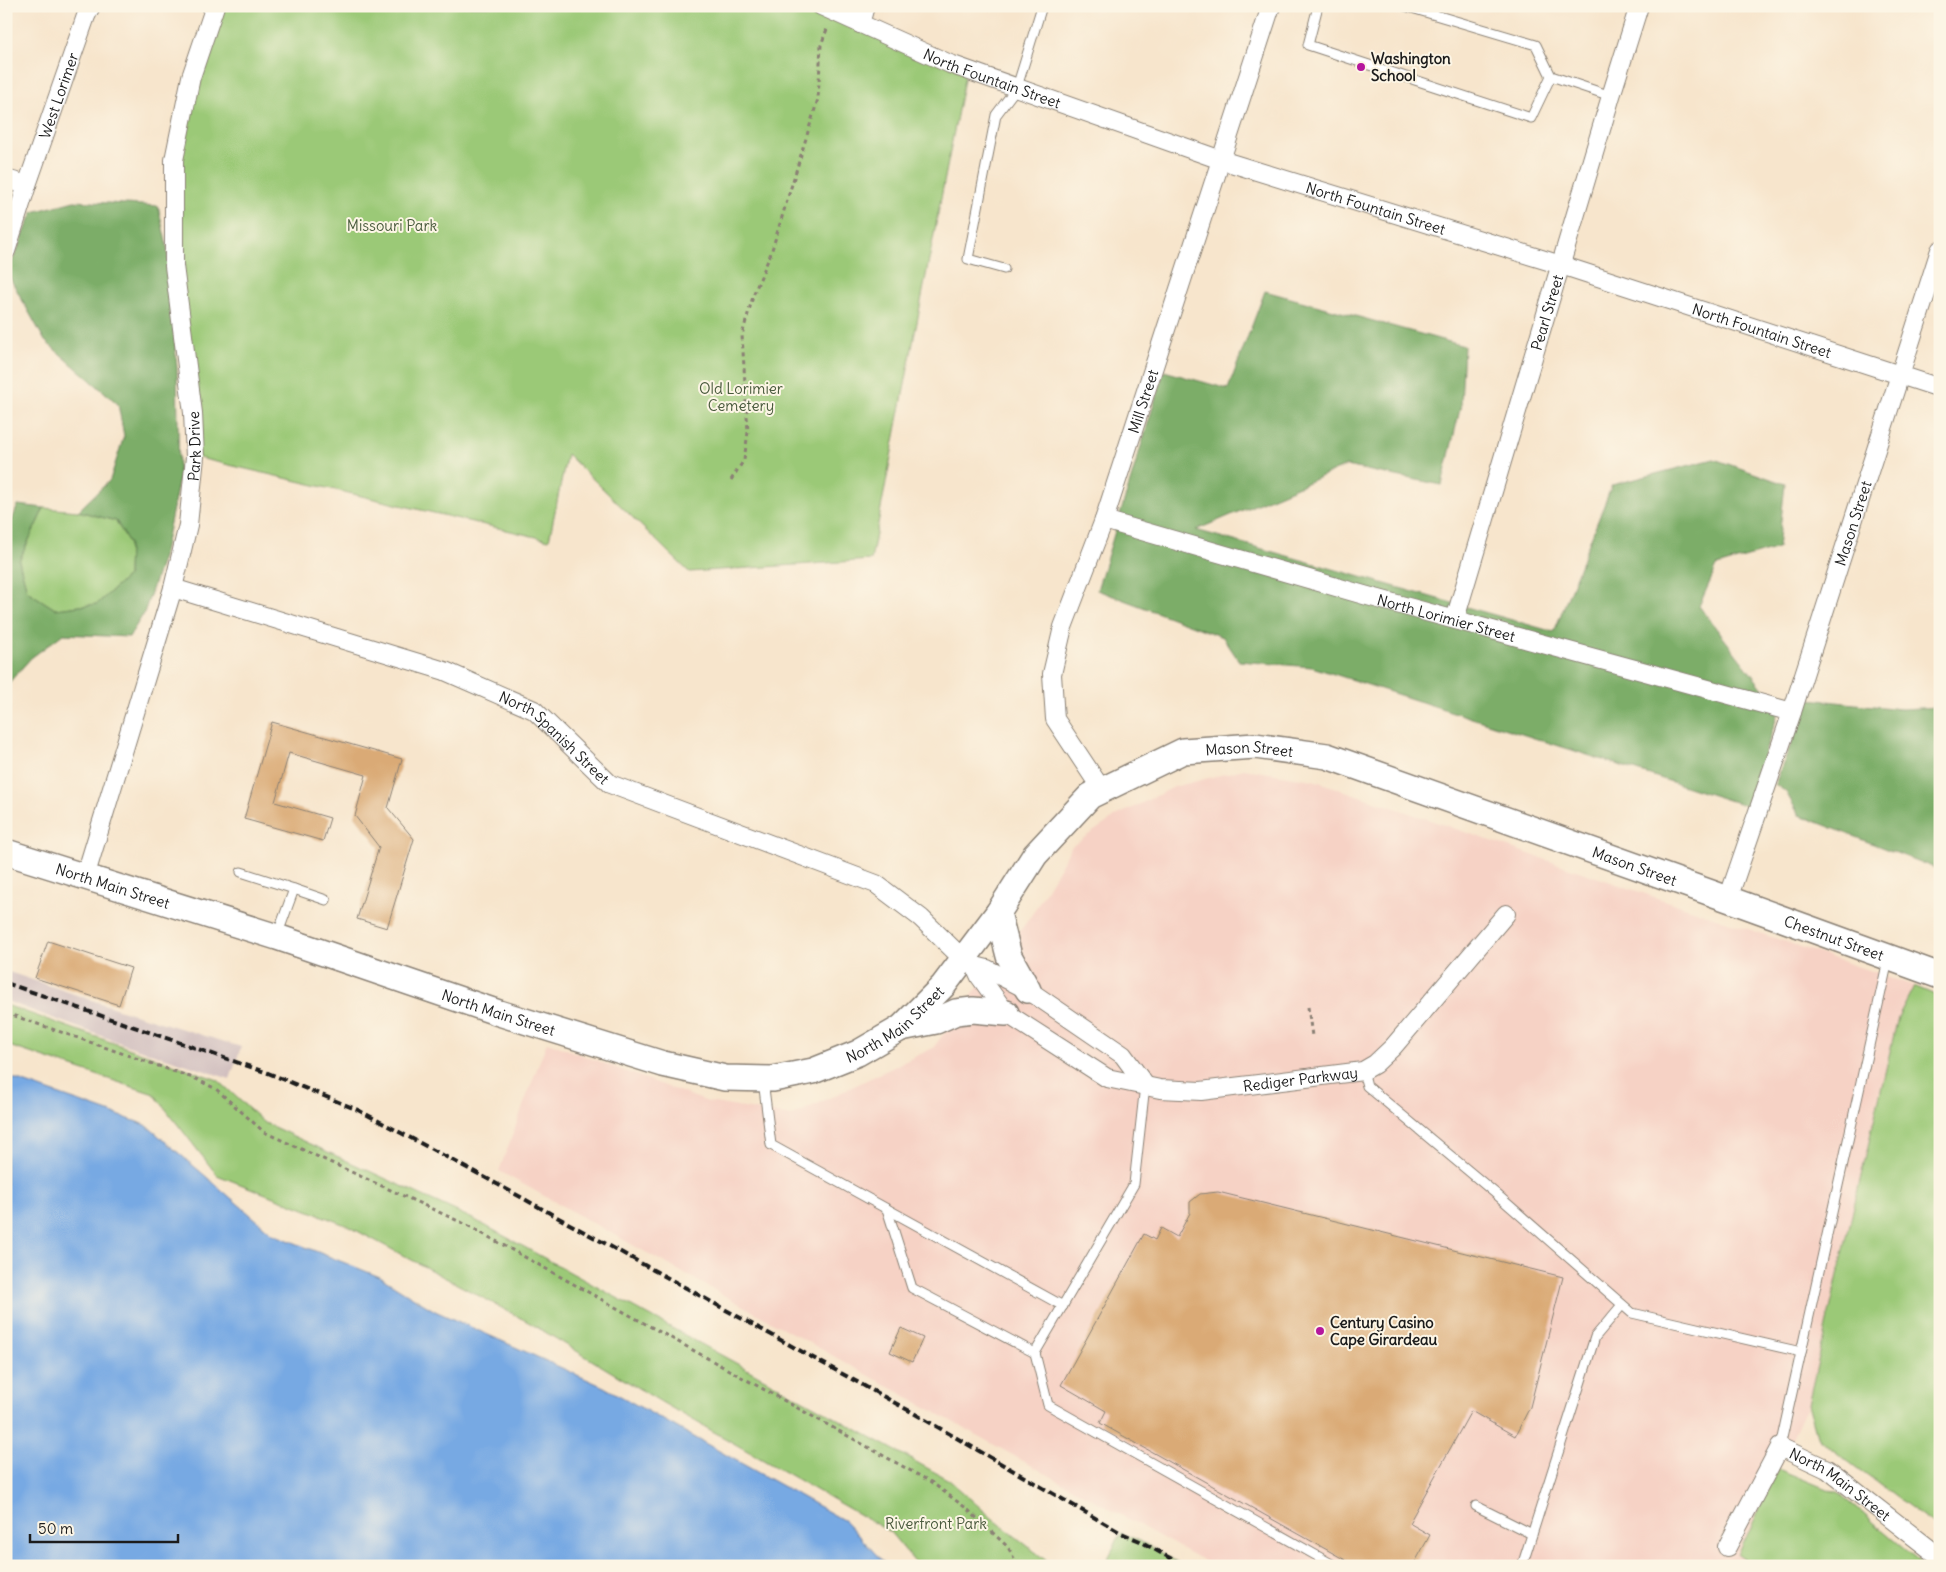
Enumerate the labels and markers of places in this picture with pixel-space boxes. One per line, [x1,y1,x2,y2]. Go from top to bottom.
place label: Washington School [1371,49,1451,85]
marker: Washington School [1355,61,1367,73]
place label: Century Casino Cape Girardeau [1330,1313,1438,1350]
marker: Century Casino Cape Girardeau [1314,1325,1326,1337]

